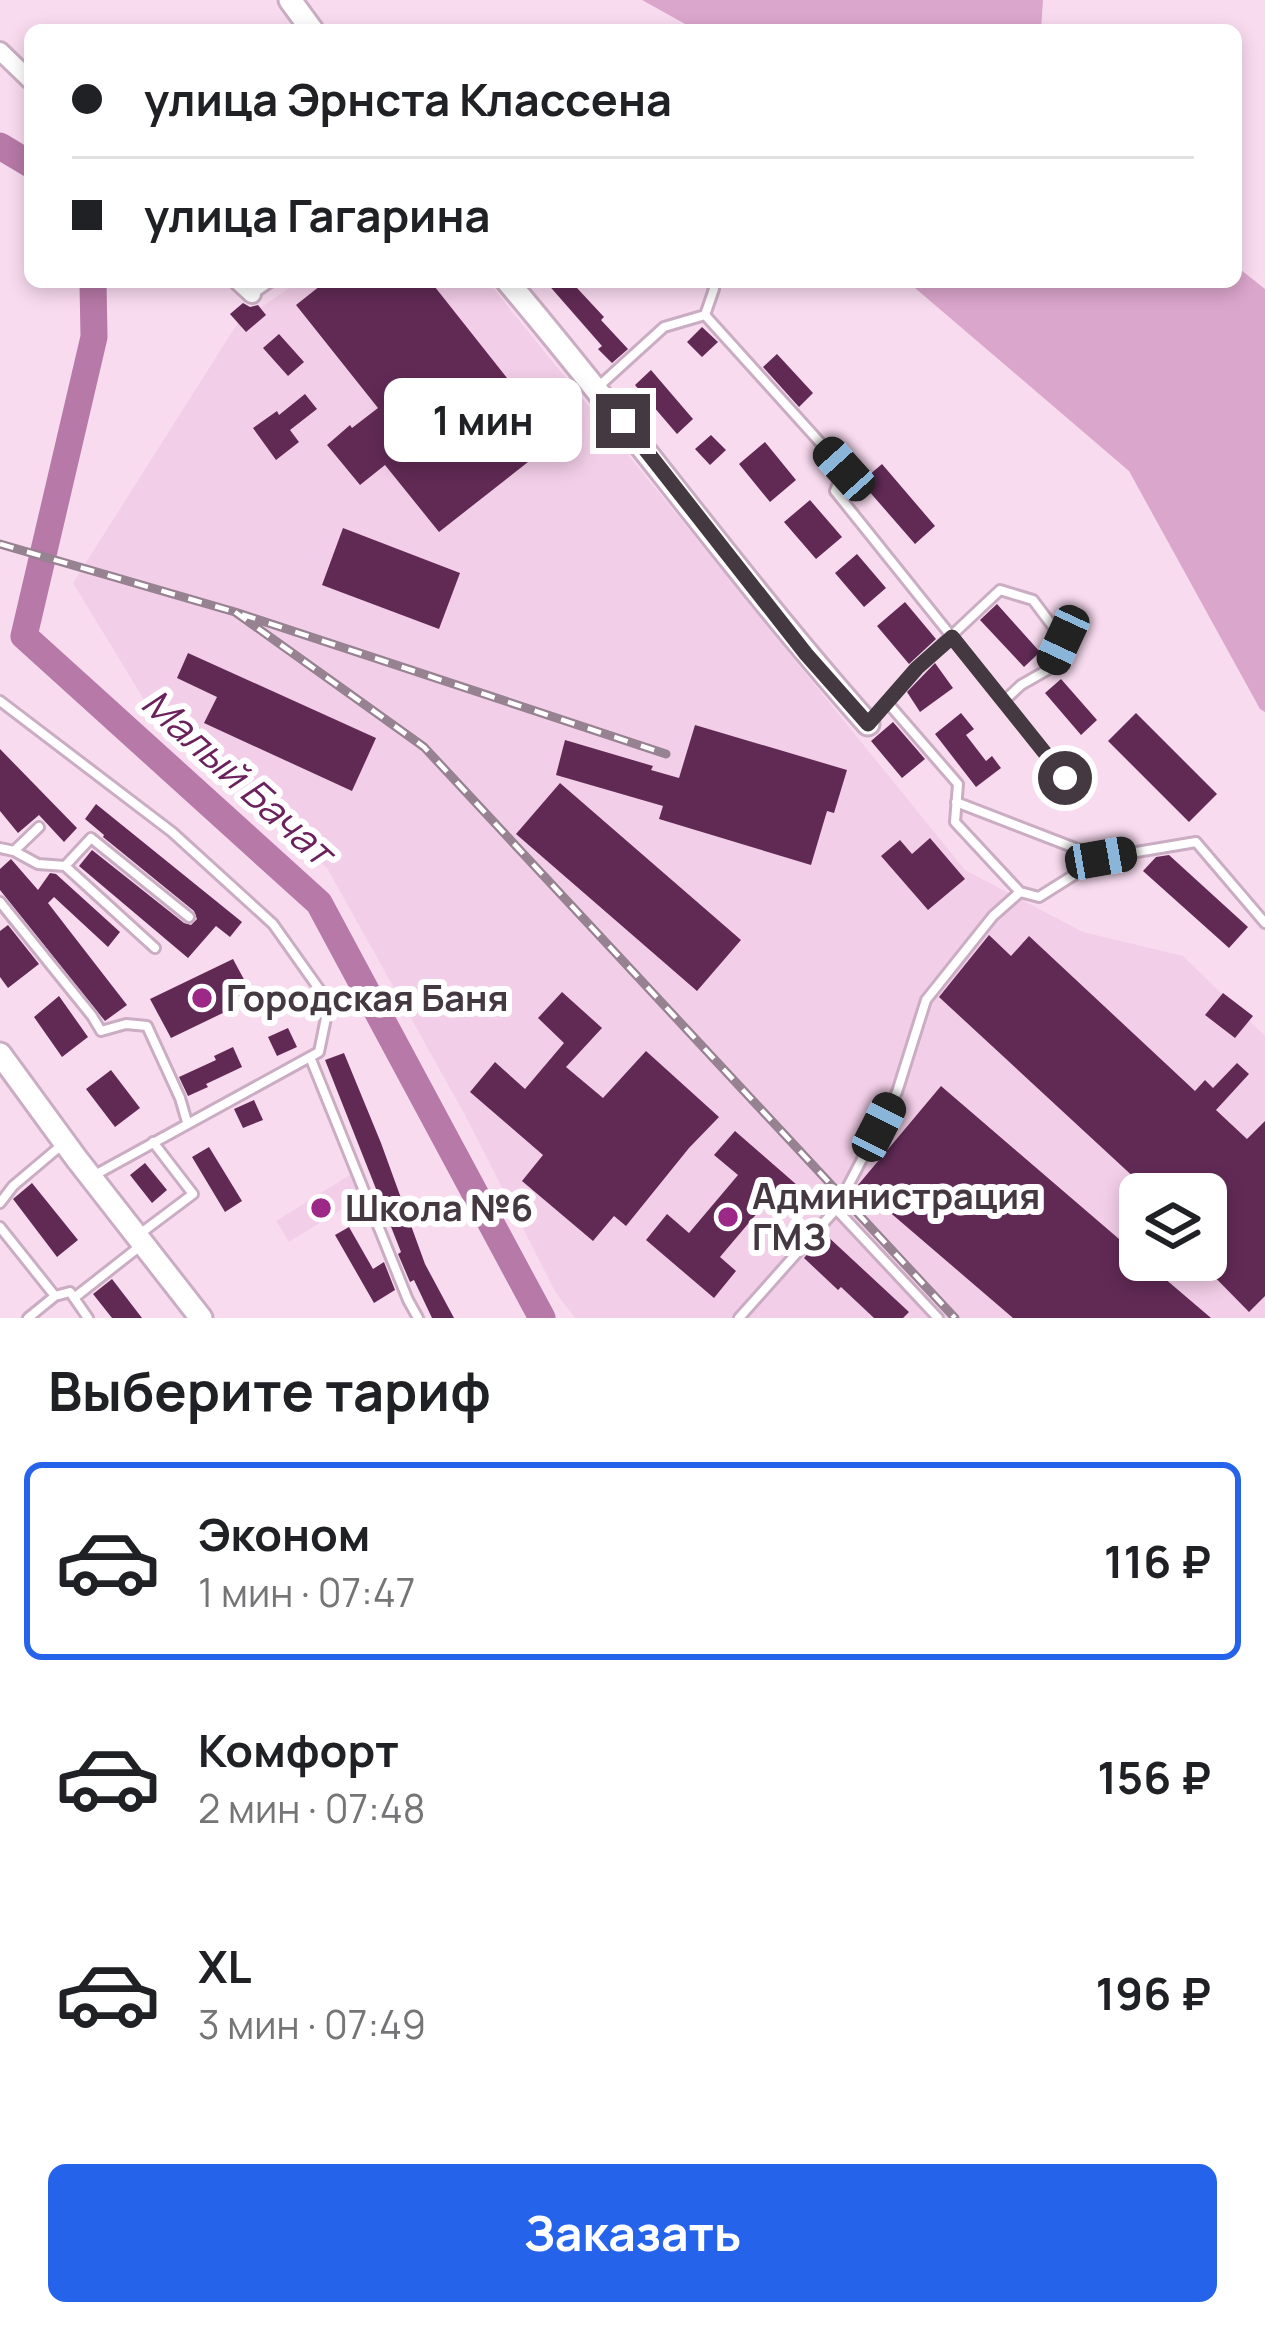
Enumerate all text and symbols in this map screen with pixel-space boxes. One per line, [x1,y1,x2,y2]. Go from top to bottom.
text: улица Эрнста Классена [144,68,672,130]
text: улица Гагарина [144,184,490,246]
callout: 1 мин [383,379,581,463]
text: 1 мин [432,393,534,447]
route end [596,394,650,448]
car [807,430,881,508]
car [1031,600,1095,680]
water label: Малый Бачат [131,676,350,880]
route start [1038,751,1092,805]
car [1062,834,1140,882]
place label: Городская Баня [226,973,508,1022]
marker: Городская Баня [189,985,215,1011]
car [847,1087,911,1167]
place label: Администрация ГМЗ [752,1171,1040,1261]
map controls [1119,1173,1227,1281]
button: layers [1119,1173,1227,1281]
place label: Школа №6 [345,1183,533,1232]
marker: Школа №6 [308,1195,334,1221]
marker: Администрация ГМЗ [715,1204,741,1230]
text: Выберите тариф [48,1353,491,1427]
text: Эконом [198,1503,370,1565]
icon: car [54,1507,162,1615]
text: 116 ₽ [1104,1530,1211,1592]
text: 1 мин · 07:47 [198,1565,415,1619]
text: Комфорт [198,1719,399,1781]
icon: car [54,1723,162,1831]
text: 156 ₽ [1097,1746,1211,1808]
text: 2 мин · 07:48 [198,1781,425,1835]
text: XL [198,1935,252,1997]
icon: car [54,1939,162,2047]
text: 196 ₽ [1096,1962,1211,2024]
text: 3 мин · 07:49 [198,1997,426,2051]
button: Заказать [48,2164,1217,2302]

